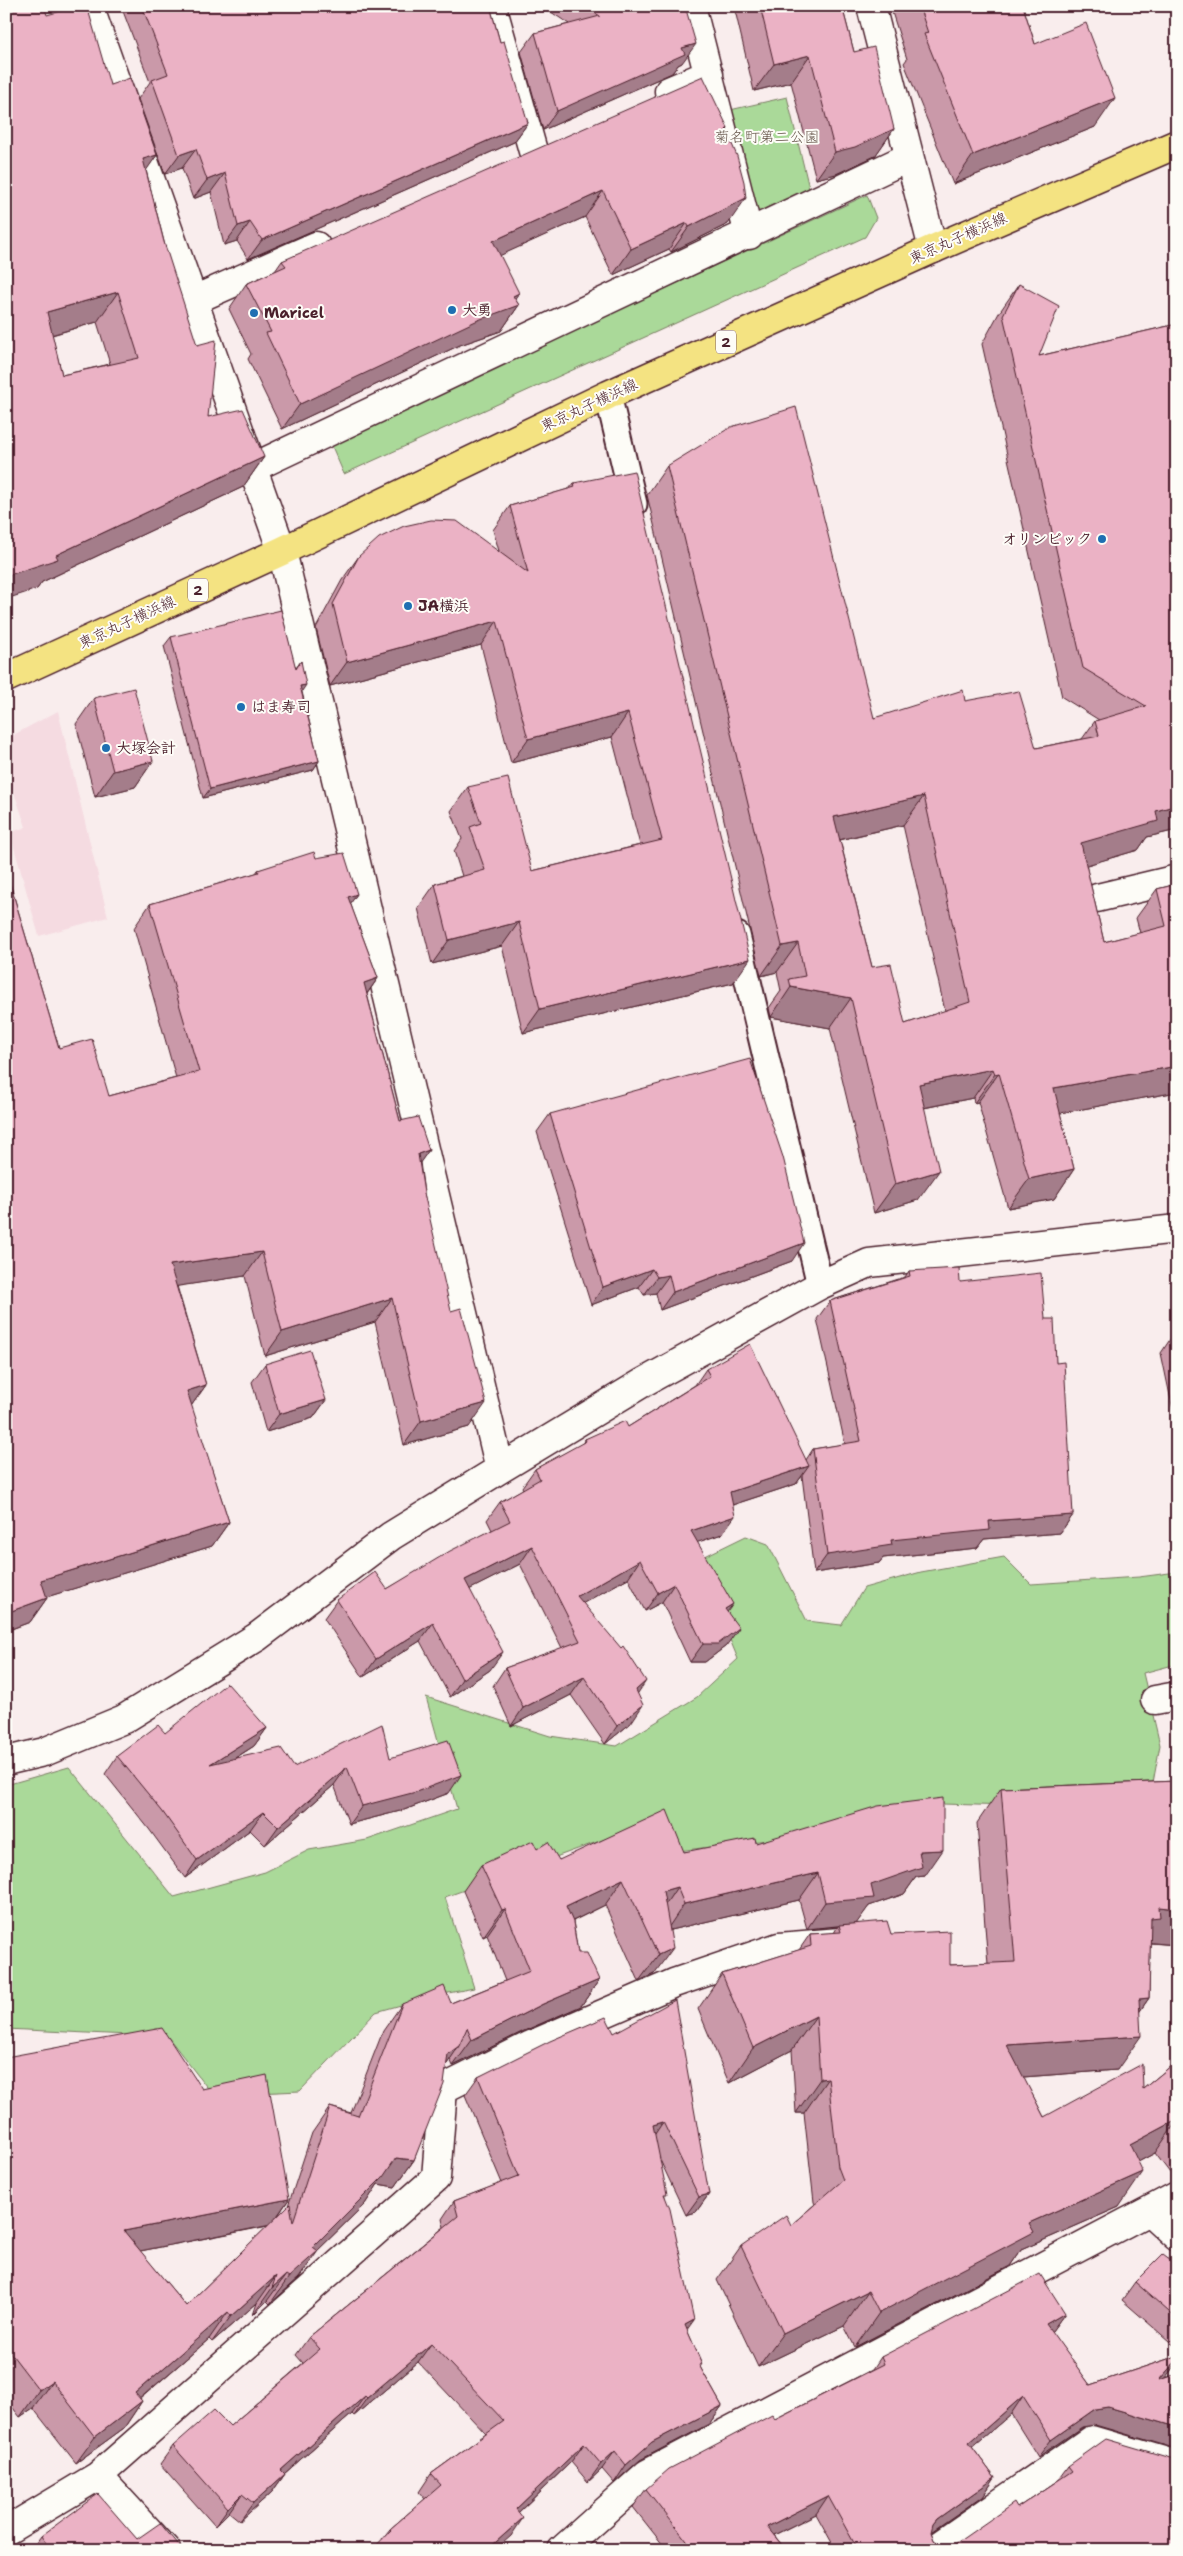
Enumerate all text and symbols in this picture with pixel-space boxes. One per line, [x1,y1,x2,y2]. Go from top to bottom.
park label: 菊名町第二公園 [714,127,820,147]
street label: 東京丸子横浜線 [906,208,1010,268]
place label: 大勇 [462,300,492,320]
place label: Maricel [264,303,324,323]
marker: 大勇 [446,304,458,316]
marker: Maricel [248,307,260,319]
road number: 2 [716,331,736,354]
street label: 東京丸子横浜線 [537,374,641,436]
place label: オリンピック [1002,529,1092,549]
marker: オリンピック [1096,533,1108,545]
road number: 2 [188,578,208,602]
street label: 東京丸子横浜線 [75,591,179,653]
place label: JA横浜 [418,596,469,616]
marker: JA横浜 [402,600,414,612]
place label: はま寿司 [251,697,311,717]
marker: はま寿司 [235,701,247,713]
place label: 大塚会計 [116,738,176,758]
marker: 大塚会計 [100,742,112,754]

